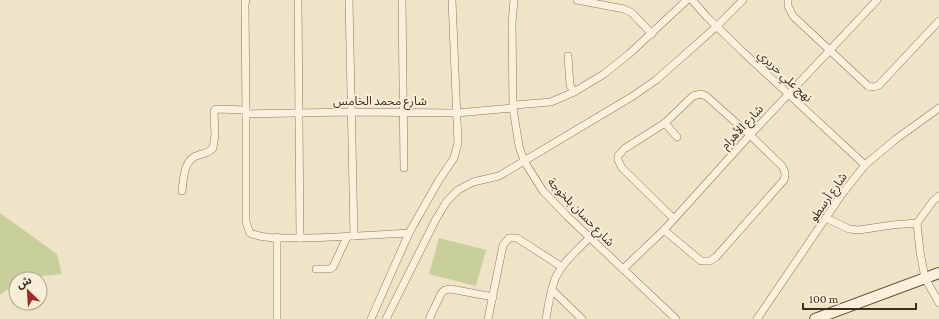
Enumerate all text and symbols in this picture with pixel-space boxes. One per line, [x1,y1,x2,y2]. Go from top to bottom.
street label: نهج علي حريري [753,47,815,107]
street label: شارع محمد الخامس [333,94,427,110]
street label: شارع الأهرام [718,102,768,153]
street label: شارع أرسطو [806,170,851,225]
street label: شارع حسان بلخوجة [543,175,617,251]
north arrow [8,271,48,311]
text: ش [14,273,34,291]
scale bar [803,285,916,311]
text: 100 m [809,292,839,306]

